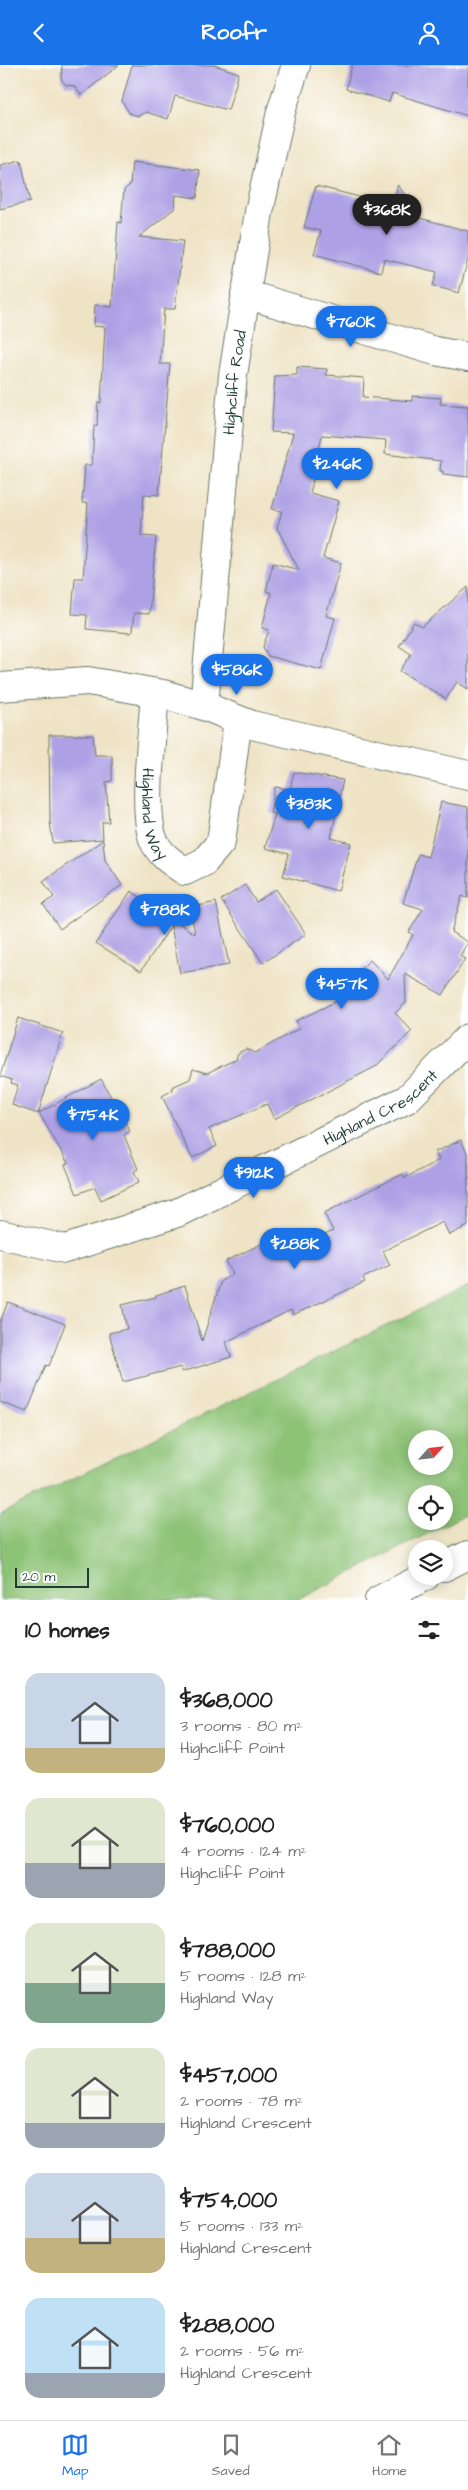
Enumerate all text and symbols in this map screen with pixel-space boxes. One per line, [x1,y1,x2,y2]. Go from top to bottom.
text: Roofr [201,17,267,48]
icon: back [25,19,53,47]
icon: person [415,19,443,47]
pin: $368K [352,193,422,236]
text: $368K [363,199,411,221]
pin: $760K [316,305,386,348]
text: $760K [327,311,375,333]
street label: Highcliff Road [218,329,252,436]
pin: $246K [302,447,372,490]
text: $246K [313,453,361,475]
pin: $586K [202,653,272,696]
text: $586K [212,659,262,681]
street label: Highland Way [135,767,173,866]
pin: $383K [274,787,344,830]
text: $383K [286,793,332,815]
pin: $788K [130,893,200,936]
text: $788K [140,899,190,921]
pin: $457K [307,967,377,1010]
text: $457K [317,973,367,995]
street label: Highland Crescent [319,1064,443,1151]
pin: $754K [58,1099,128,1141]
text: $754K [68,1104,118,1126]
pin: $912K [219,1157,289,1199]
text: $912K [235,1162,273,1184]
pin: $288K [260,1227,330,1270]
text: $288K [271,1233,319,1255]
north arrow [408,1430,452,1475]
map controls [408,1430,453,1585]
button: locate [408,1485,453,1530]
button: layers [408,1540,453,1585]
scale bar [15,1565,89,1588]
text: 20 m [22,1567,55,1587]
text: 10 homes [25,1616,110,1645]
icon: filters [415,1616,443,1644]
text: $368,000 [180,1686,273,1715]
icon: home [65,1693,125,1753]
text: 3 rooms · 80 m² [180,1715,302,1737]
text: Highcliff Point [180,1737,285,1759]
text: $760,000 [180,1811,275,1840]
icon: home [65,1818,125,1878]
text: 4 rooms · 124 m² [180,1840,307,1862]
text: Highcliff Point [180,1862,285,1884]
text: $788,000 [180,1936,275,1965]
icon: home [65,1943,125,2003]
text: 5 rooms · 128 m² [180,1965,307,1987]
text: Highland Way [180,1987,274,2009]
text: $457,000 [180,2061,277,2090]
icon: home [65,2068,125,2128]
text: 2 rooms · 78 m² [180,2090,303,2112]
text: Highland Crescent [180,2112,312,2134]
text: $754,000 [180,2186,277,2215]
icon: home [65,2193,125,2253]
text: 5 rooms · 133 m² [180,2215,303,2237]
text: Highland Crescent [180,2237,312,2259]
text: $288,000 [180,2311,274,2340]
icon: home [65,2318,125,2378]
text: 2 rooms · 56 m² [180,2340,304,2362]
text: Highland Crescent [180,2362,312,2384]
tab: Map [61,2431,89,2481]
tab: Saved [212,2431,250,2481]
tab: Home [372,2431,407,2481]

